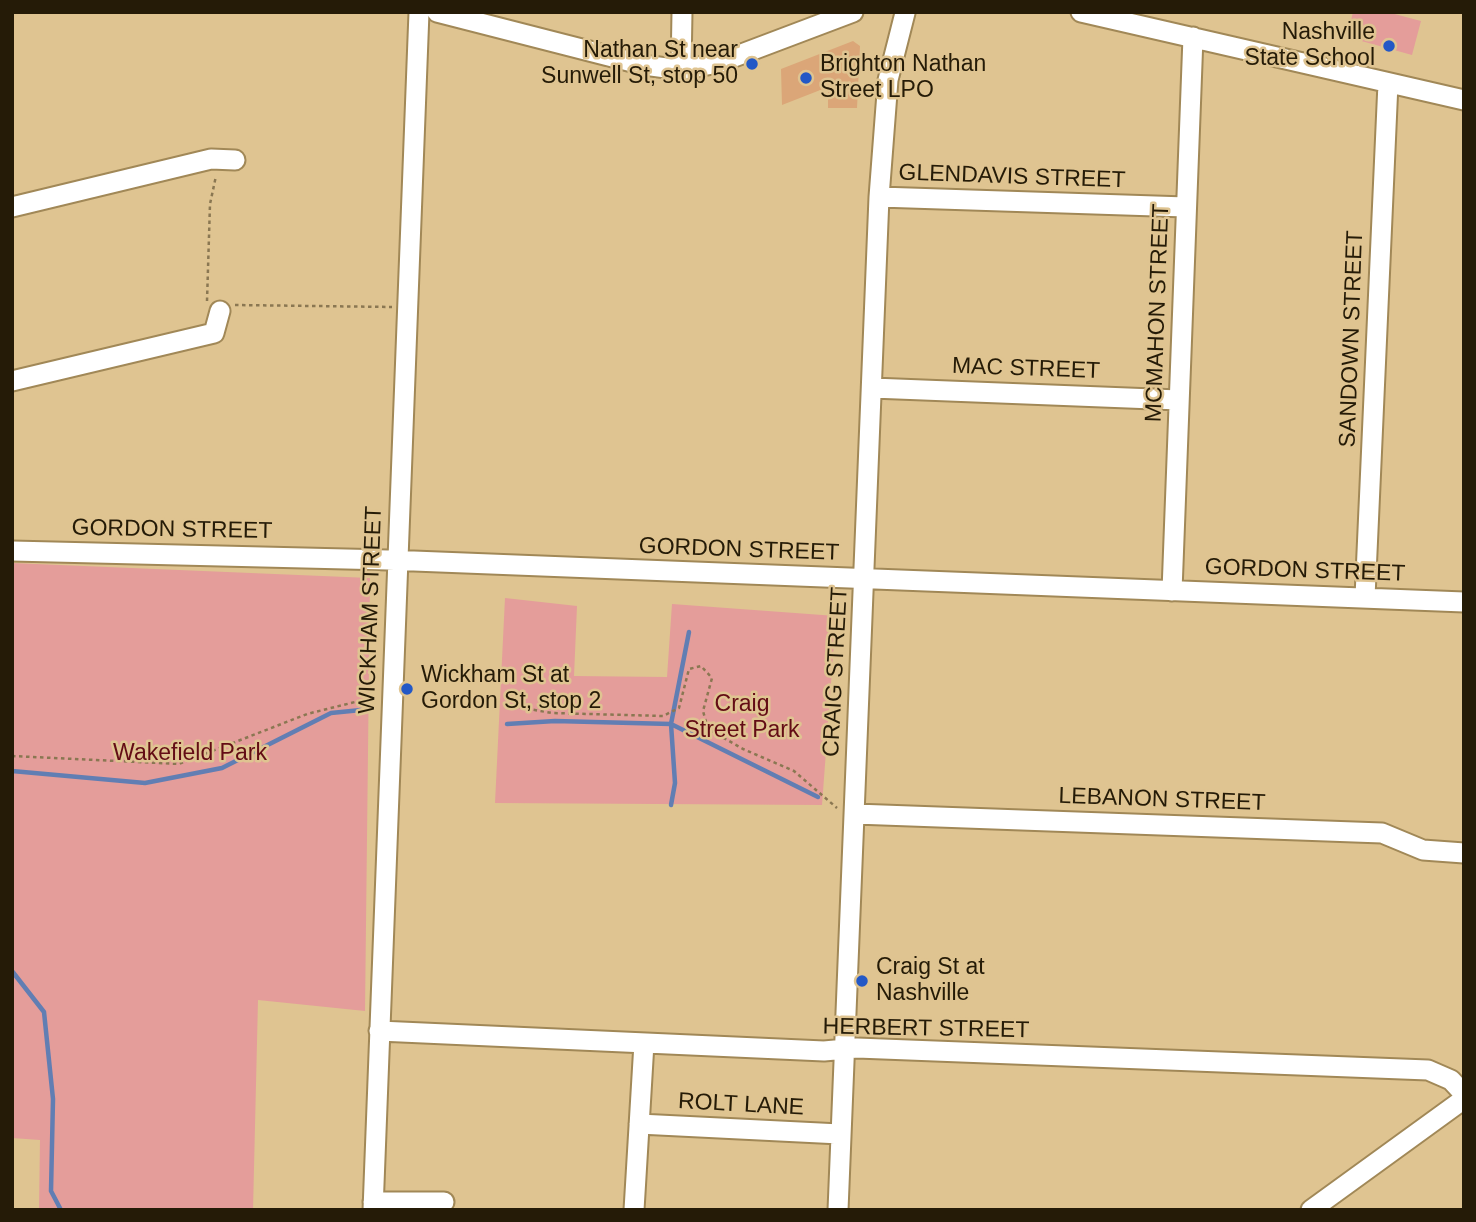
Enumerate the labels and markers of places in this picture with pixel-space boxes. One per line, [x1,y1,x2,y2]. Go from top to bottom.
place label: Nashville State School [1245,19,1375,73]
place label: Nathan St near Sunwell St, stop 50 [541,37,738,91]
marker: Nashville State School [1381,38,1397,54]
place label: Brighton Nathan Street LPO [820,51,986,105]
marker: Nathan St near Sunwell St, stop 50 [744,56,760,72]
marker: Brighton Nathan Street LPO [798,70,814,86]
place label: Wickham St at Gordon St, stop 2 [421,662,601,716]
marker: Wickham St at Gordon St, stop 2 [399,681,415,697]
place label: Craig St at Nashville [876,954,985,1008]
marker: Craig St at Nashville [854,973,870,989]

